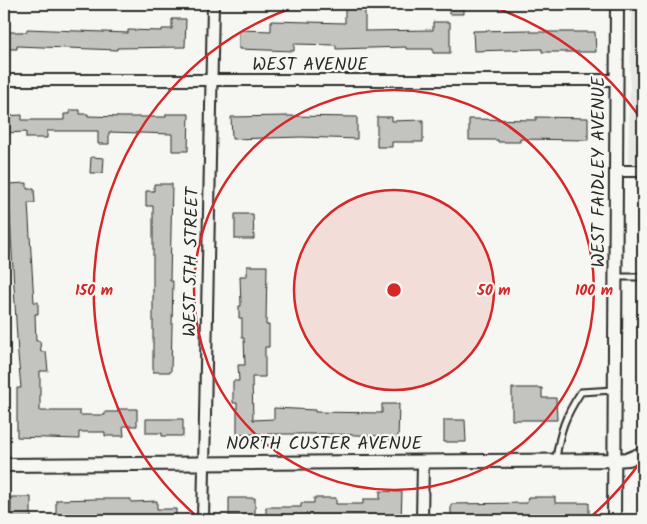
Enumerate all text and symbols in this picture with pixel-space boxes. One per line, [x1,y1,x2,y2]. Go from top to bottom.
street label: WEST AVENUE [252,51,368,80]
street label: WEST FAIDLEY AVENUE [585,76,614,268]
street label: WEST 5TH STREET [176,185,208,337]
text: 150 m [75,279,113,303]
text: 50 m [476,279,511,303]
text: 100 m [575,279,613,303]
centre of rings [385,281,403,299]
street label: NORTH CUSTER AVENUE [226,430,423,459]

